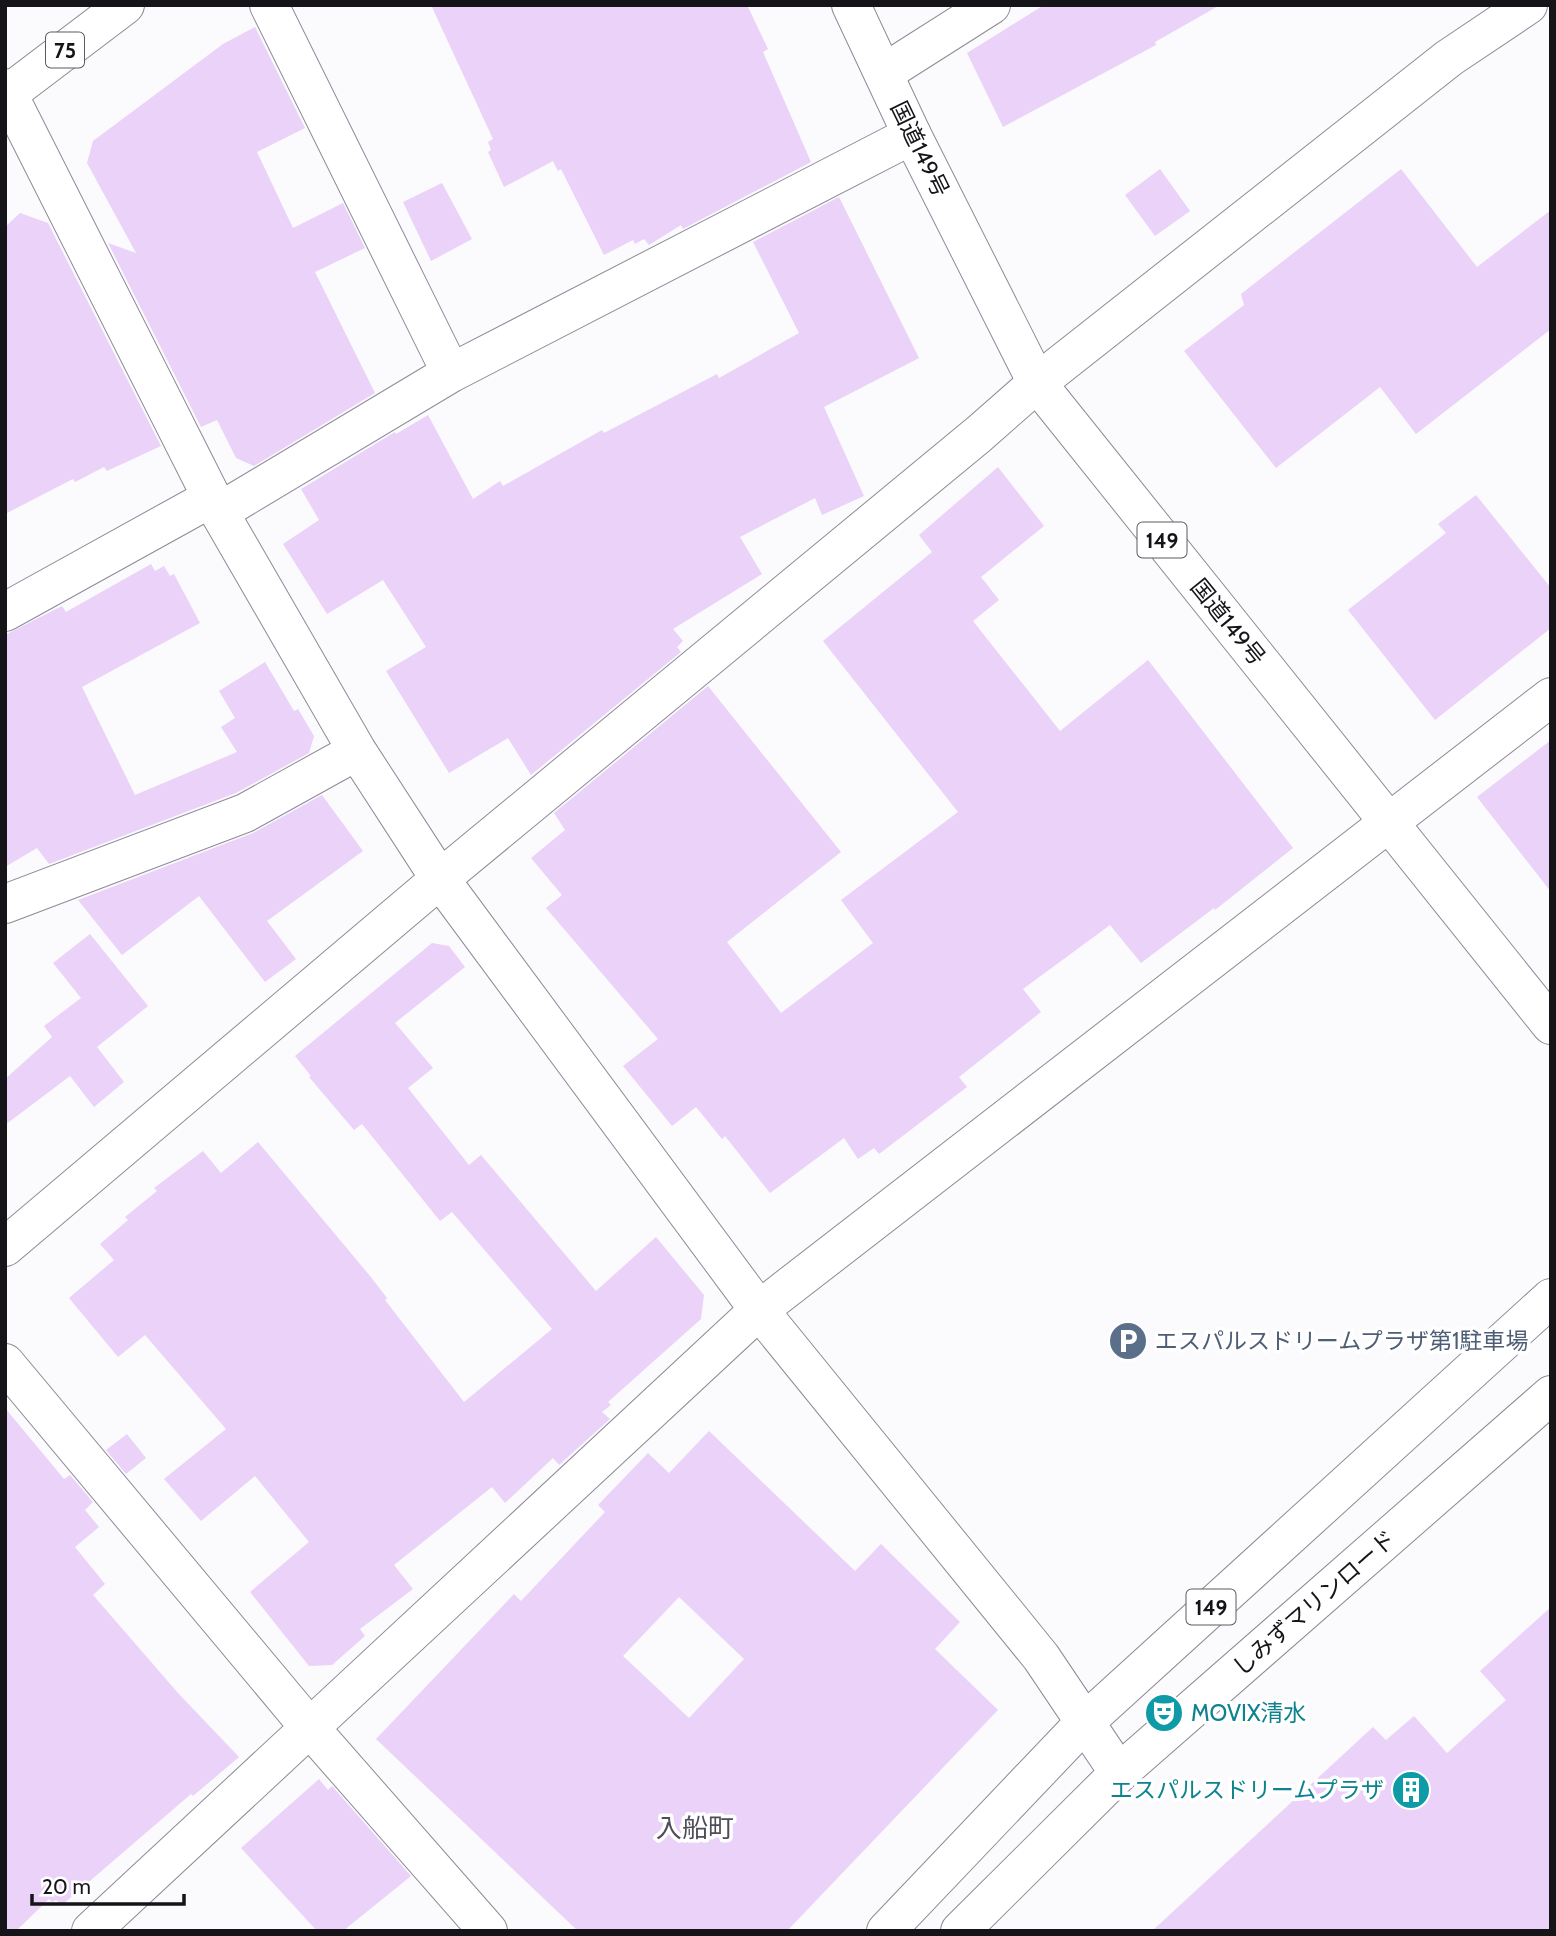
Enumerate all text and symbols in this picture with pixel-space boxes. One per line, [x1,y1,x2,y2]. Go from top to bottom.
road number: 75 [46,32,84,68]
street label: 国道149号 [885,97,955,201]
road number: 149 [1138,522,1186,558]
street label: 国道149号 [1185,573,1271,671]
parking icon: エスパルスドリームプラザ第1駐車場 [1107,1320,1149,1362]
place label: エスパルスドリームプラザ第1駐車場 [1155,1327,1528,1355]
street label: しみずマリンロード [1227,1525,1401,1681]
road number: 149 [1186,1590,1236,1624]
theatre icon: MOVIX清水 [1143,1692,1185,1734]
place label: MOVIX清水 [1191,1699,1307,1727]
building icon: エスパルスドリームプラザ [1390,1769,1432,1811]
place label: エスパルスドリームプラザ [1110,1776,1384,1804]
district label: 入船町 [656,1812,734,1844]
scale bar [32,1862,184,1906]
text: 20 m [42,1874,91,1899]

